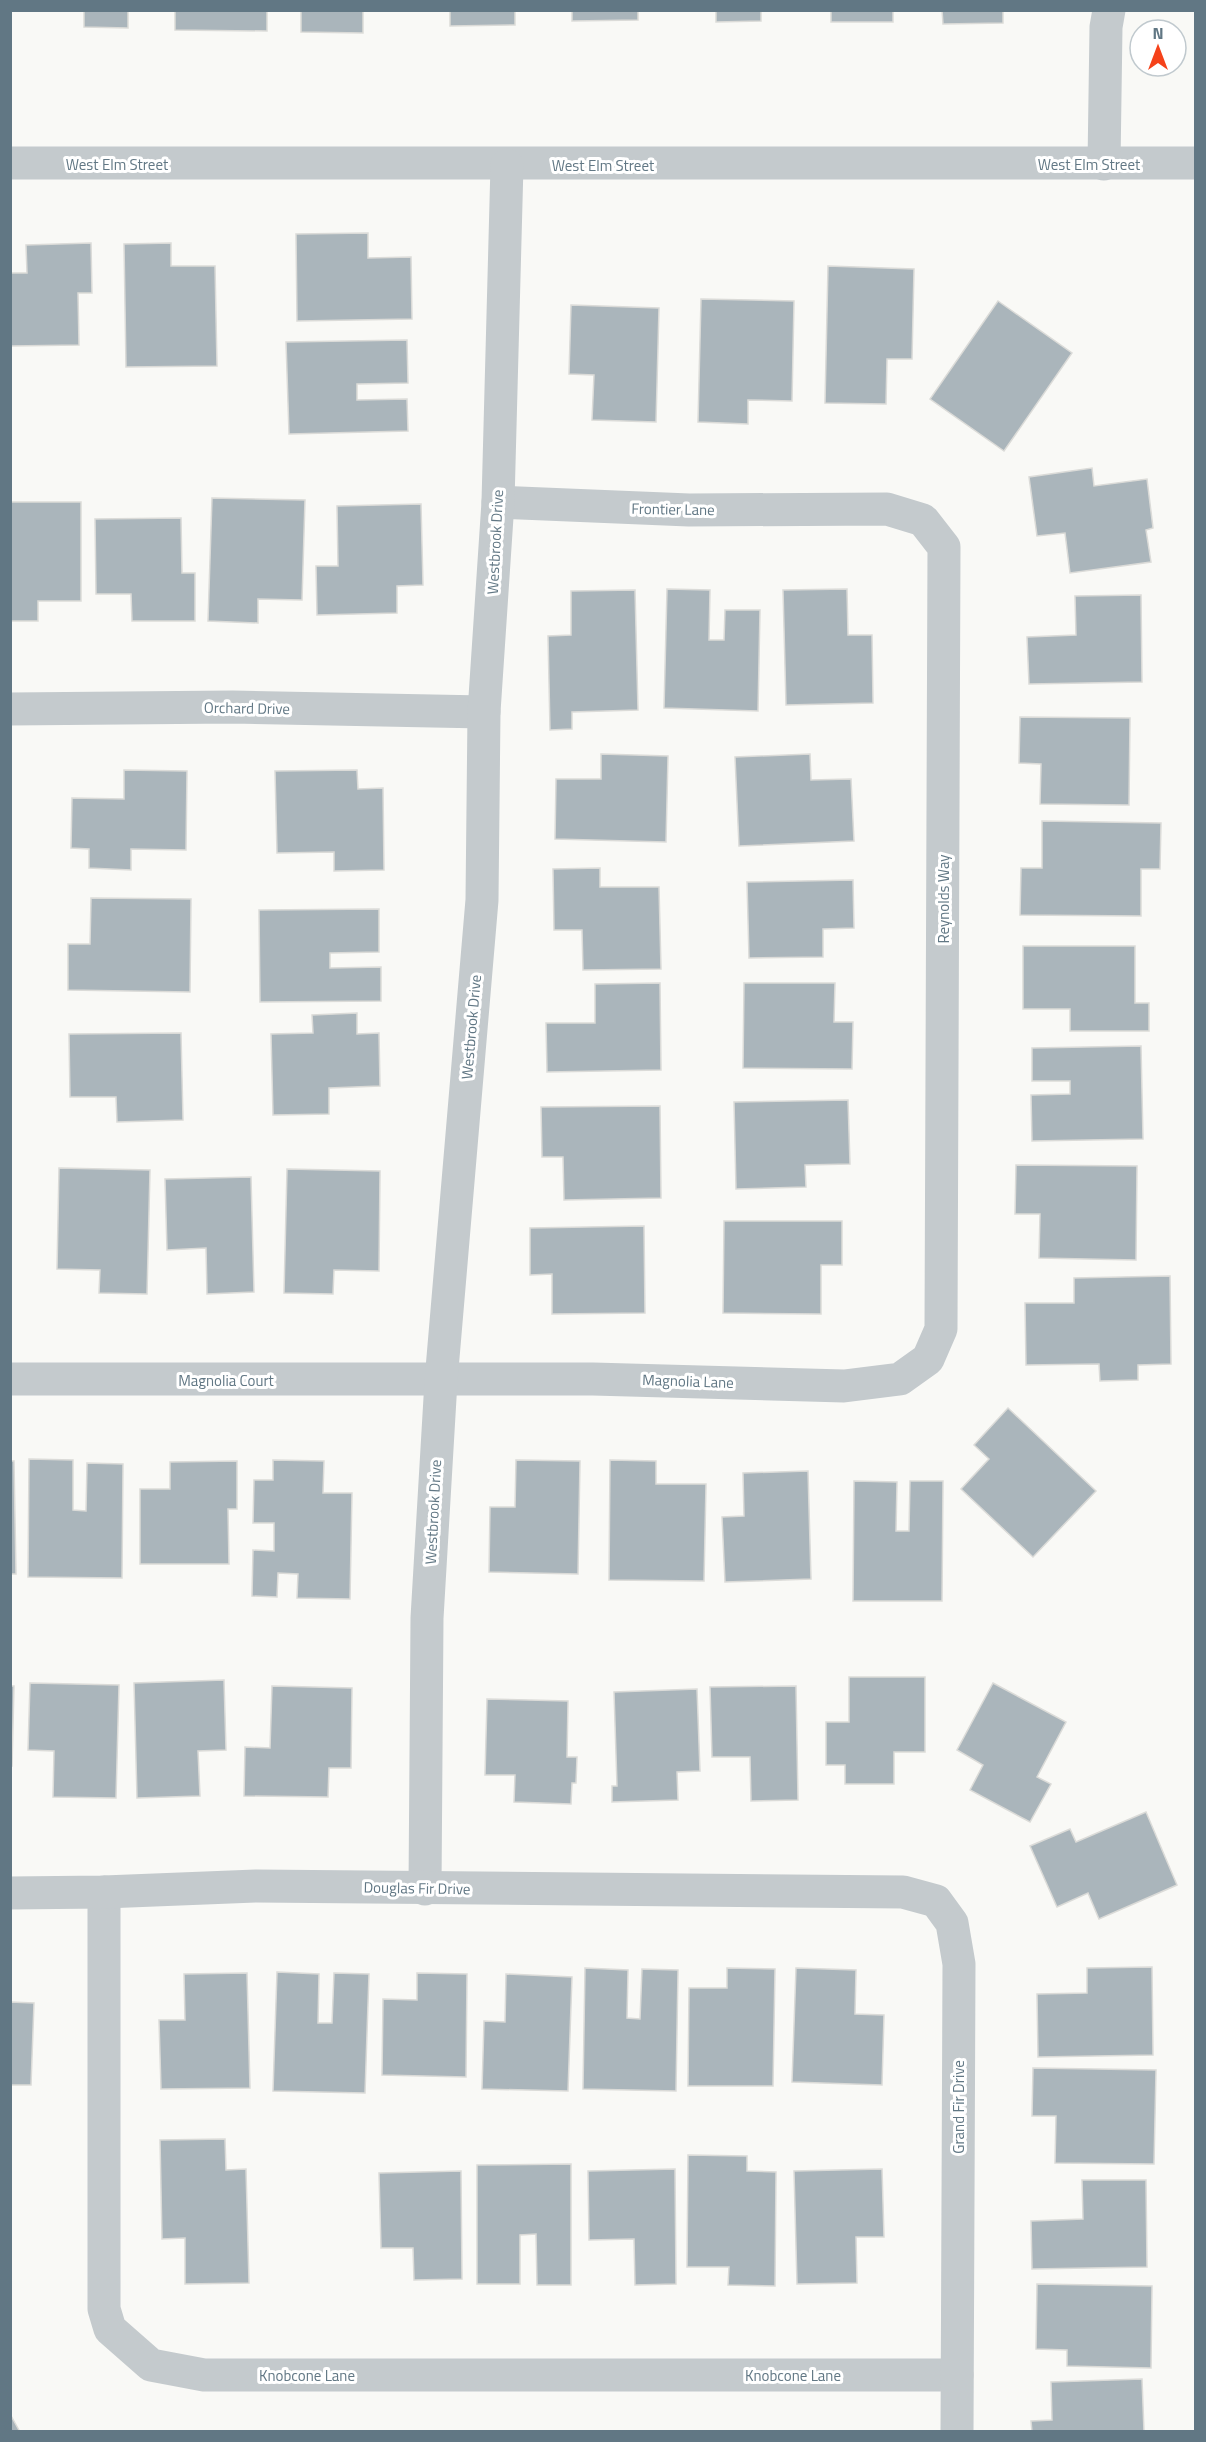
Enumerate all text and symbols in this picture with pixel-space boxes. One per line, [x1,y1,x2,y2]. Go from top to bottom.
north arrow [1128,18,1188,78]
text: N [1152,21,1164,45]
street label: West Elm Street [66,153,169,176]
street label: West Elm Street [1038,153,1141,176]
street label: West Elm Street [552,154,655,177]
street label: Westbrook Drive [481,489,509,595]
street label: Frontier Lane [631,497,715,521]
street label: Orchard Drive [204,696,290,720]
street label: Reynolds Way [932,854,955,944]
street label: Westbrook Drive [455,974,487,1080]
street label: Magnolia Lane [642,1368,734,1394]
street label: Magnolia Court [178,1369,275,1392]
street label: Westbrook Drive [419,1459,447,1565]
street label: Douglas Fir Drive [363,1876,471,1900]
street label: Grand Fir Drive [947,2060,970,2154]
street label: Knobcone Lane [259,2364,355,2387]
street label: Knobcone Lane [745,2364,841,2387]

